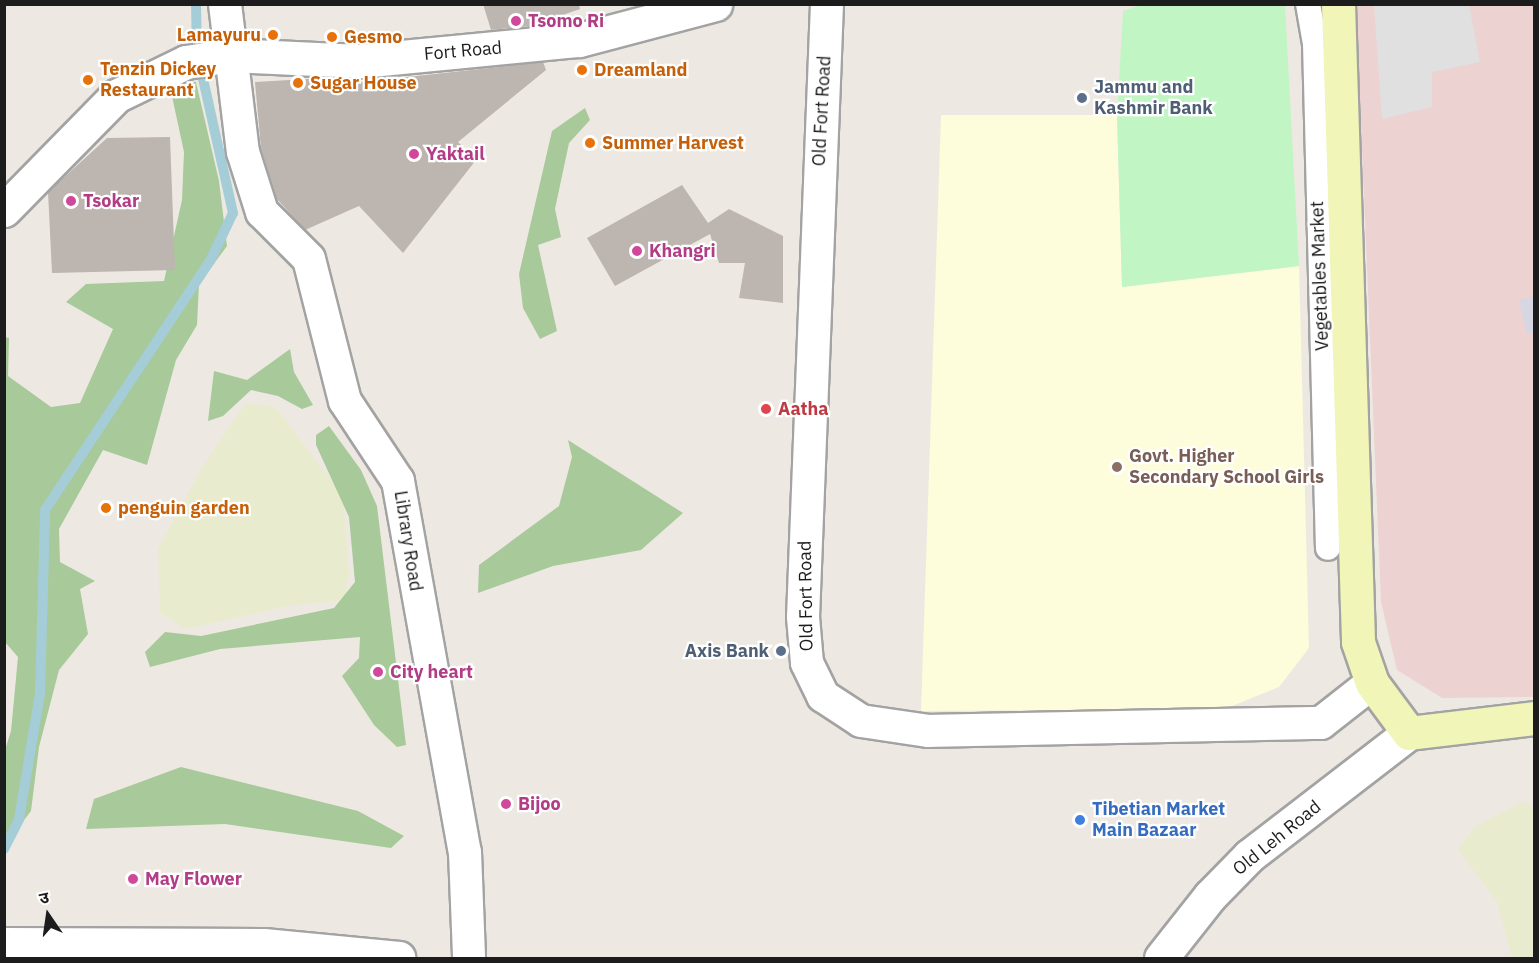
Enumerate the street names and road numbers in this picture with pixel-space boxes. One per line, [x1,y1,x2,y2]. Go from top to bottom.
street label: Fort Road [423,37,503,65]
street label: Old Fort Road [808,55,836,167]
street label: Vegetables Market [1307,201,1333,351]
street label: Library Road [389,489,427,593]
street label: Old Fort Road [794,540,818,652]
street label: Old Leh Road [1229,796,1325,880]

